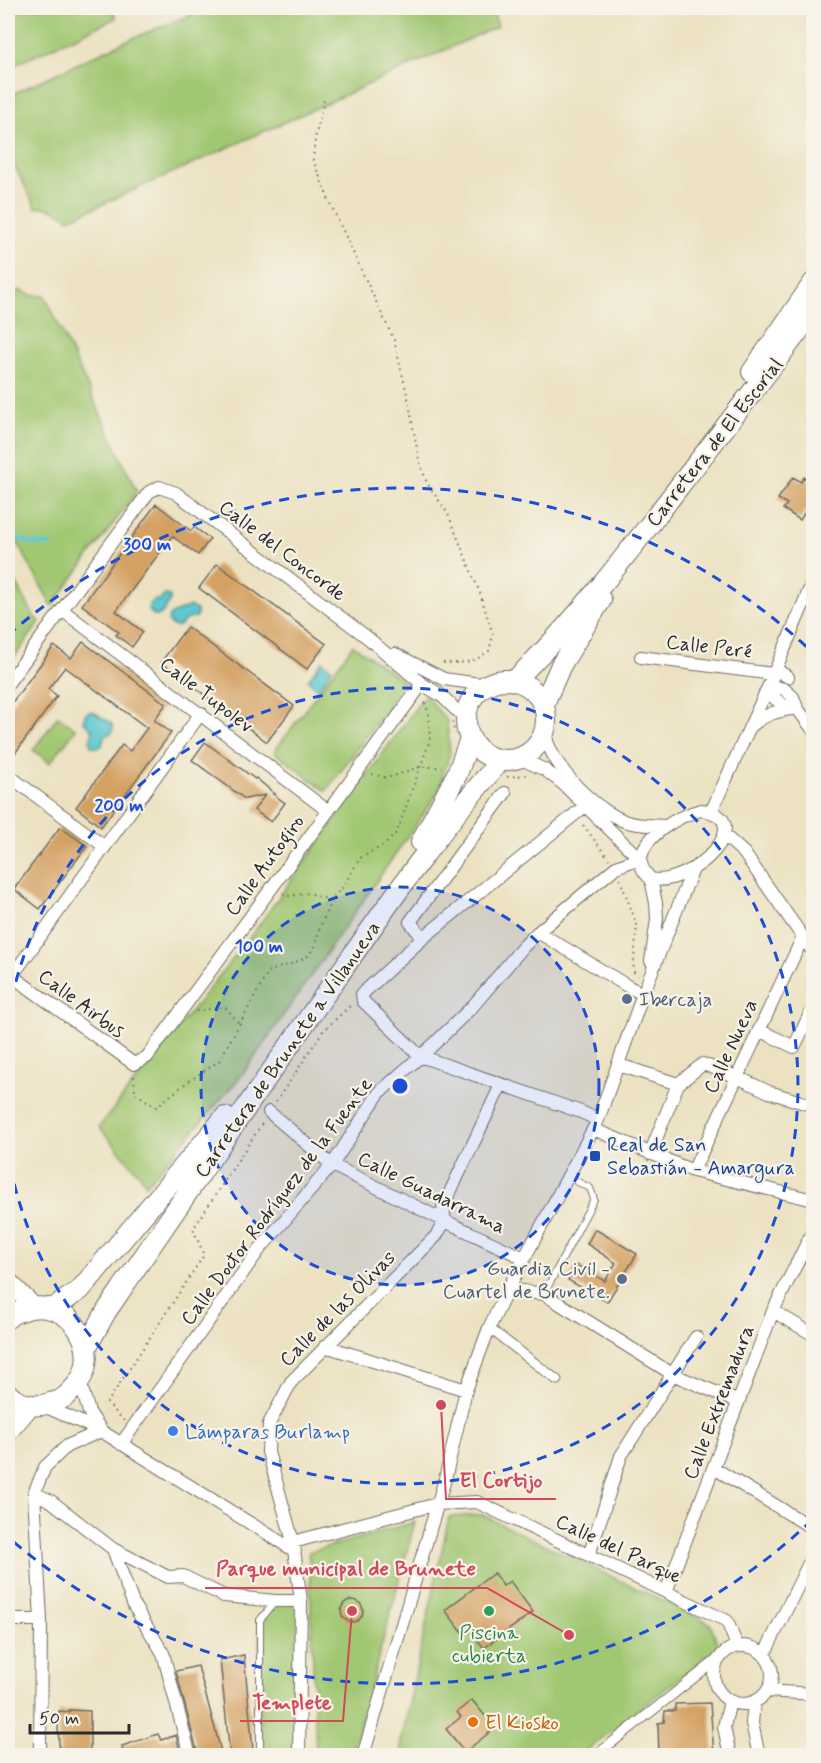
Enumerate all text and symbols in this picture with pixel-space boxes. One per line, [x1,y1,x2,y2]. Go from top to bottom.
street label: Carretera de El Escorial [641,353,790,533]
street label: Calle del Concorde [213,494,351,608]
text: 300 m [123,533,171,557]
street label: Calle Peré [664,629,753,666]
street label: Calle Tupolev [154,651,259,739]
text: 200 m [94,794,144,818]
street label: Calle Autogiro [219,810,313,923]
street label: Carretera de Brunete a Villanueva [189,916,387,1184]
text: 100 m [235,935,283,959]
street label: Calle Airbus [32,963,130,1045]
place label: Ibercaja [639,987,712,1014]
marker: Ibercaja [620,992,634,1006]
street label: Calle Nueva [698,995,765,1098]
street label: Calle Doctor Rodríguez de la Fuente [175,1072,379,1331]
centre of rings [390,1076,410,1096]
place label: Real de San Sebastián - Amargura [607,1132,795,1183]
street label: Calle Guadarrama [353,1146,510,1241]
marker: Real de San Sebastián - Amargura [588,1149,602,1163]
street label: Calle de las Olivas [274,1245,402,1373]
place label: Guardia Civil - Cuartel de Brunete. [443,1256,610,1306]
marker: Guardia Civil - Cuartel de Brunete. [615,1272,629,1286]
street label: Calle Extremadura [678,1321,761,1484]
place label: Lámparas Burlamp [185,1419,350,1446]
marker: Lámparas Burlamp [166,1424,180,1438]
callout: El Cortijo [446,1460,556,1499]
text: El Cortijo [459,1467,543,1495]
street label: Calle del Parque [551,1508,686,1590]
callout: Parque municipal de Brunete [205,1549,487,1588]
text: Parque municipal de Brunete [216,1555,476,1583]
marker: Piscina cubierta [482,1604,496,1618]
place label: Piscina cubierta [452,1620,526,1670]
callout: Templete [240,1682,343,1721]
text: Templete [252,1689,332,1717]
scale bar [30,1697,129,1735]
text: 50 m [39,1707,79,1731]
place label: El Kiosko [485,1710,559,1737]
marker: El Kiosko [466,1715,480,1729]

